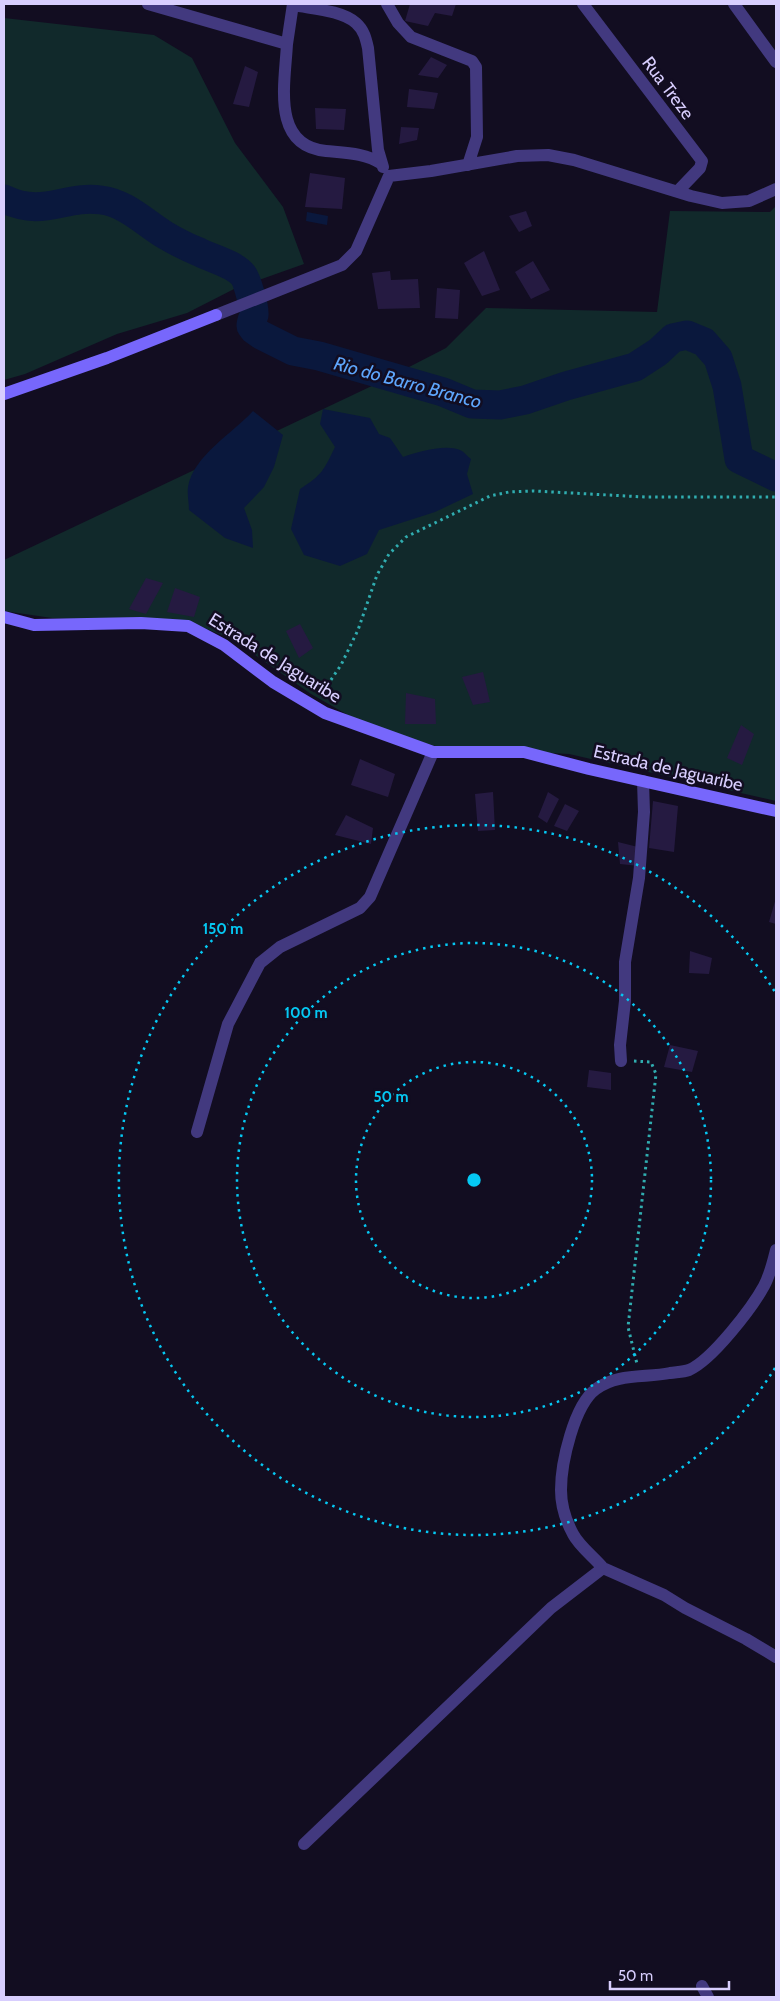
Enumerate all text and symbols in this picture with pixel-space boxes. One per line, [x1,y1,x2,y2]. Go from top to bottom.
street label: Rua Treze [637,52,699,124]
water label: Rio do Barro Branco [332,352,484,413]
street label: Estrada de Jaguaribe [205,608,345,708]
street label: Estrada de Jaguaribe [591,740,745,796]
text: 150 m [203,920,243,938]
text: 100 m [284,1004,328,1022]
text: 50 m [373,1088,409,1106]
centre of rings [465,1171,483,1189]
scale bar [610,1958,729,1990]
text: 50 m [618,1967,653,1985]

